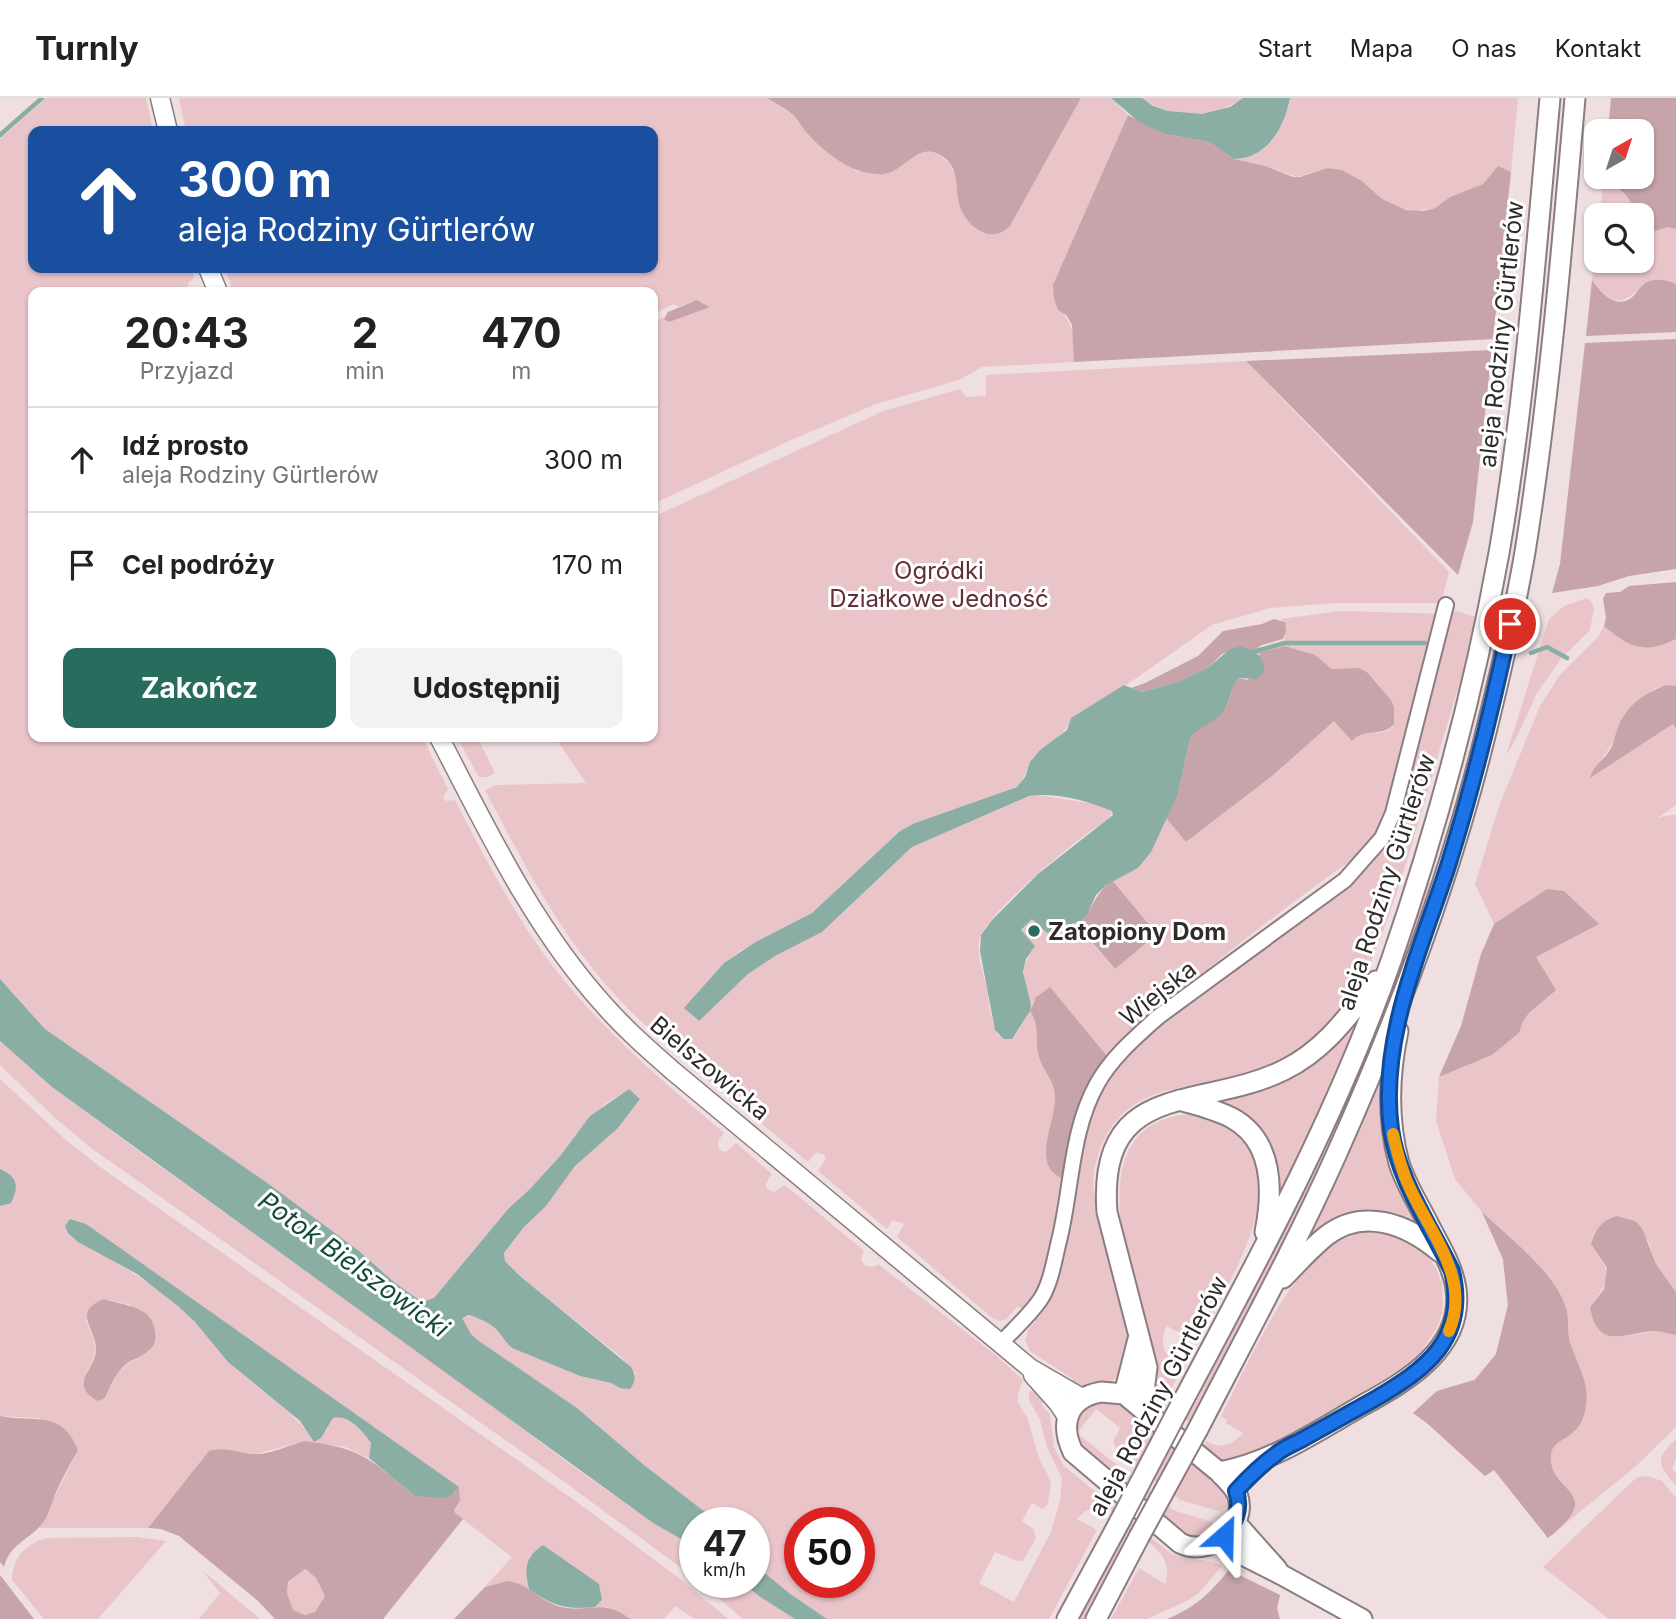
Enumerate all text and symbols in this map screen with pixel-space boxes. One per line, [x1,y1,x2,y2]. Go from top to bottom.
text: Turnly [35,28,139,68]
text: Start [1258,34,1312,63]
text: Mapa [1350,34,1413,63]
text: O nas [1451,34,1517,63]
text: Kontakt [1555,34,1641,63]
north arrow [1584,119,1654,189]
map controls [1584,119,1654,273]
text: 300 m [178,150,332,209]
icon: ahead [63,154,154,245]
street label: aleja Rodziny Gürtlerów [1473,199,1529,469]
button: search [1584,203,1654,273]
text: aleja Rodziny Gürtlerów [178,210,535,249]
text: 20:43 [124,307,249,358]
text: 2 [352,307,378,358]
text: 470 [481,307,562,358]
text: Przyjazd [140,357,234,385]
text: min [345,357,385,385]
text: m [511,357,531,385]
text: Idź prosto [122,430,249,461]
icon: ahead [63,441,101,479]
text: 300 m [544,444,623,475]
text: aleja Rodziny Gürtlerów [122,461,379,489]
icon: arrive [63,546,101,584]
text: Cel podróży [122,549,275,580]
text: 170 m [552,549,623,580]
park label: Ogródki Działkowe Jedność [829,556,1049,613]
pin [1480,594,1540,654]
icon: arrive [1491,605,1529,643]
button: Zakończ [63,648,336,728]
button: Udostępnij [350,648,623,728]
street label: aleja Rodziny Gürtlerów [1331,750,1441,1014]
place label: Zatopiony Dom [1048,917,1226,946]
marker: Zatopiony Dom [1026,923,1042,939]
street label: Wiejska [1114,954,1202,1032]
street label: Bielszowicka [645,1010,775,1126]
water label: Potok Bielszowicki [253,1184,456,1344]
street label: aleja Rodziny Gürtlerów [1082,1271,1234,1521]
position arrow [1187,1499,1261,1573]
speed limit sign: 50 [784,1507,875,1598]
text: 47 [702,1522,747,1564]
text: km/h [703,1559,746,1580]

